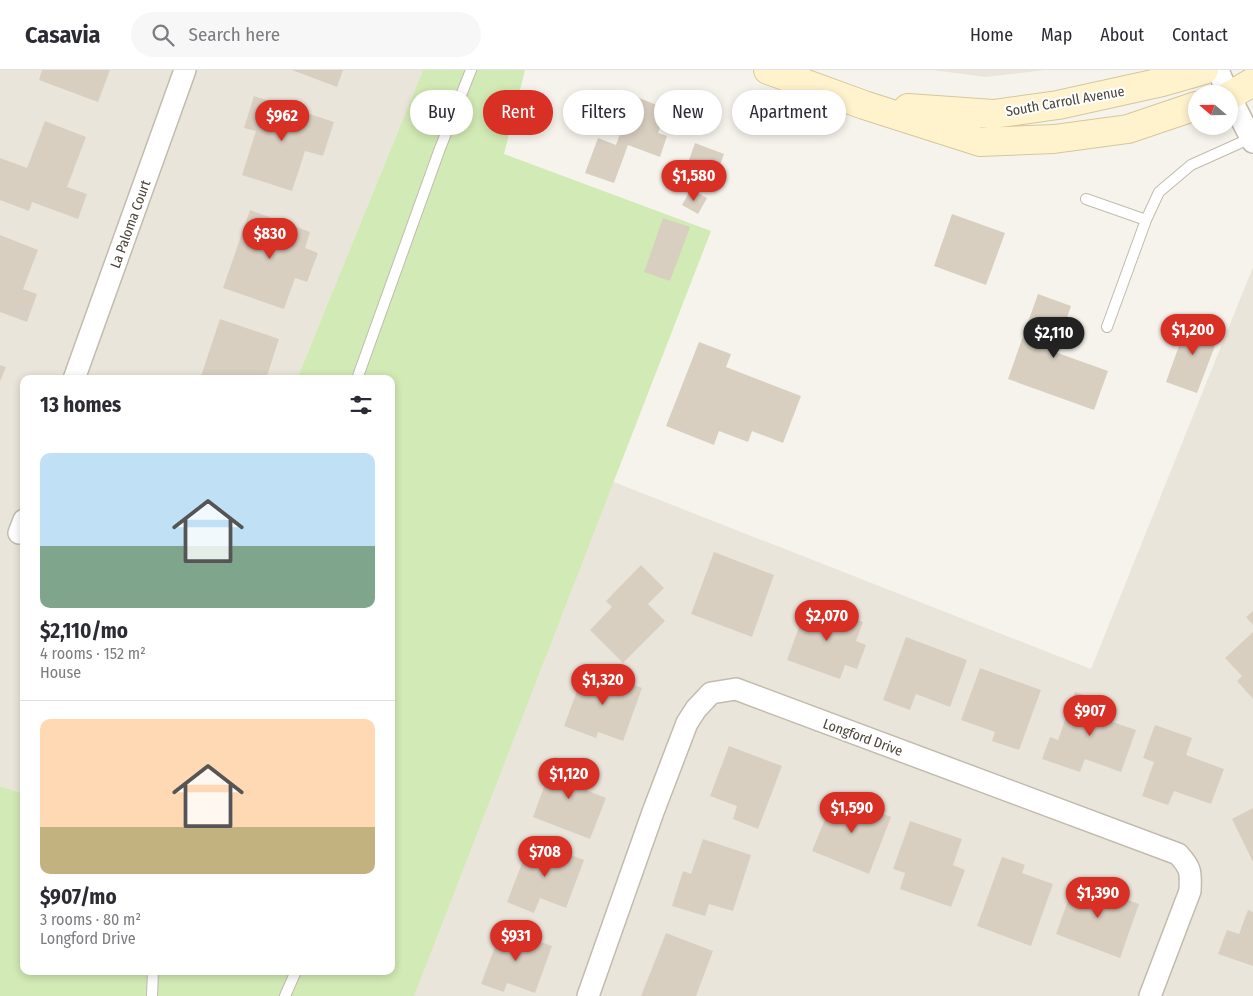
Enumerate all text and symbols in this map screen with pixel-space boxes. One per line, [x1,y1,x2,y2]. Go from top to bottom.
search box [131,12,481,57]
text: Casavia [25,21,101,49]
icon: search [149,21,177,49]
text: Search here [189,23,280,46]
text: Home [970,24,1013,46]
text: Map [1041,24,1072,46]
text: About [1100,24,1144,46]
text: Contact [1172,24,1228,46]
street label: South Carroll Avenue [1004,83,1126,120]
north arrow [1188,85,1238,135]
map controls [1188,85,1238,135]
chip: Buy [410,90,473,135]
chip: Rent [483,90,553,135]
chip: Filters [563,90,644,135]
chip: New [654,90,722,135]
chip: Apartment [732,90,846,135]
pin: $962 [252,100,312,142]
text: $962 [266,106,298,125]
pin: $1,580 [653,160,735,202]
text: $1,580 [673,166,715,185]
street label: La Paloma Court [107,177,154,271]
pin: $830 [240,218,300,260]
text: $830 [254,224,286,243]
pin: $1,200 [1152,314,1234,356]
pin: $2,110 [1013,316,1095,359]
text: $1,200 [1172,320,1214,339]
text: $2,110 [1034,323,1074,342]
icon: filters [347,391,375,419]
text: 13 homes [40,392,121,418]
icon: home [163,486,253,576]
pin: $2,070 [786,600,868,642]
text: $2,070 [806,606,848,625]
text: $2,110/mo [40,618,128,644]
text: 4 rooms · 152 m² [40,644,146,663]
text: House [40,663,81,682]
pin: $1,320 [562,664,644,706]
text: $1,320 [582,670,624,689]
pin: $907 [1060,694,1120,737]
text: $907 [1074,701,1106,720]
street label: Longford Drive [821,715,905,760]
icon: home [163,751,253,841]
pin: $1,120 [528,758,610,800]
text: $1,120 [549,764,589,783]
pin: $1,590 [811,792,893,834]
text: $1,590 [831,798,873,817]
pin: $708 [515,836,575,878]
text: $708 [529,842,561,861]
pin: $1,390 [1057,876,1139,919]
text: $1,390 [1077,883,1119,902]
text: $907/mo [40,884,117,910]
text: 3 rooms · 80 m² [40,910,141,929]
pin: $931 [486,920,546,962]
text: $931 [501,926,531,945]
text: Longford Drive [40,929,136,948]

